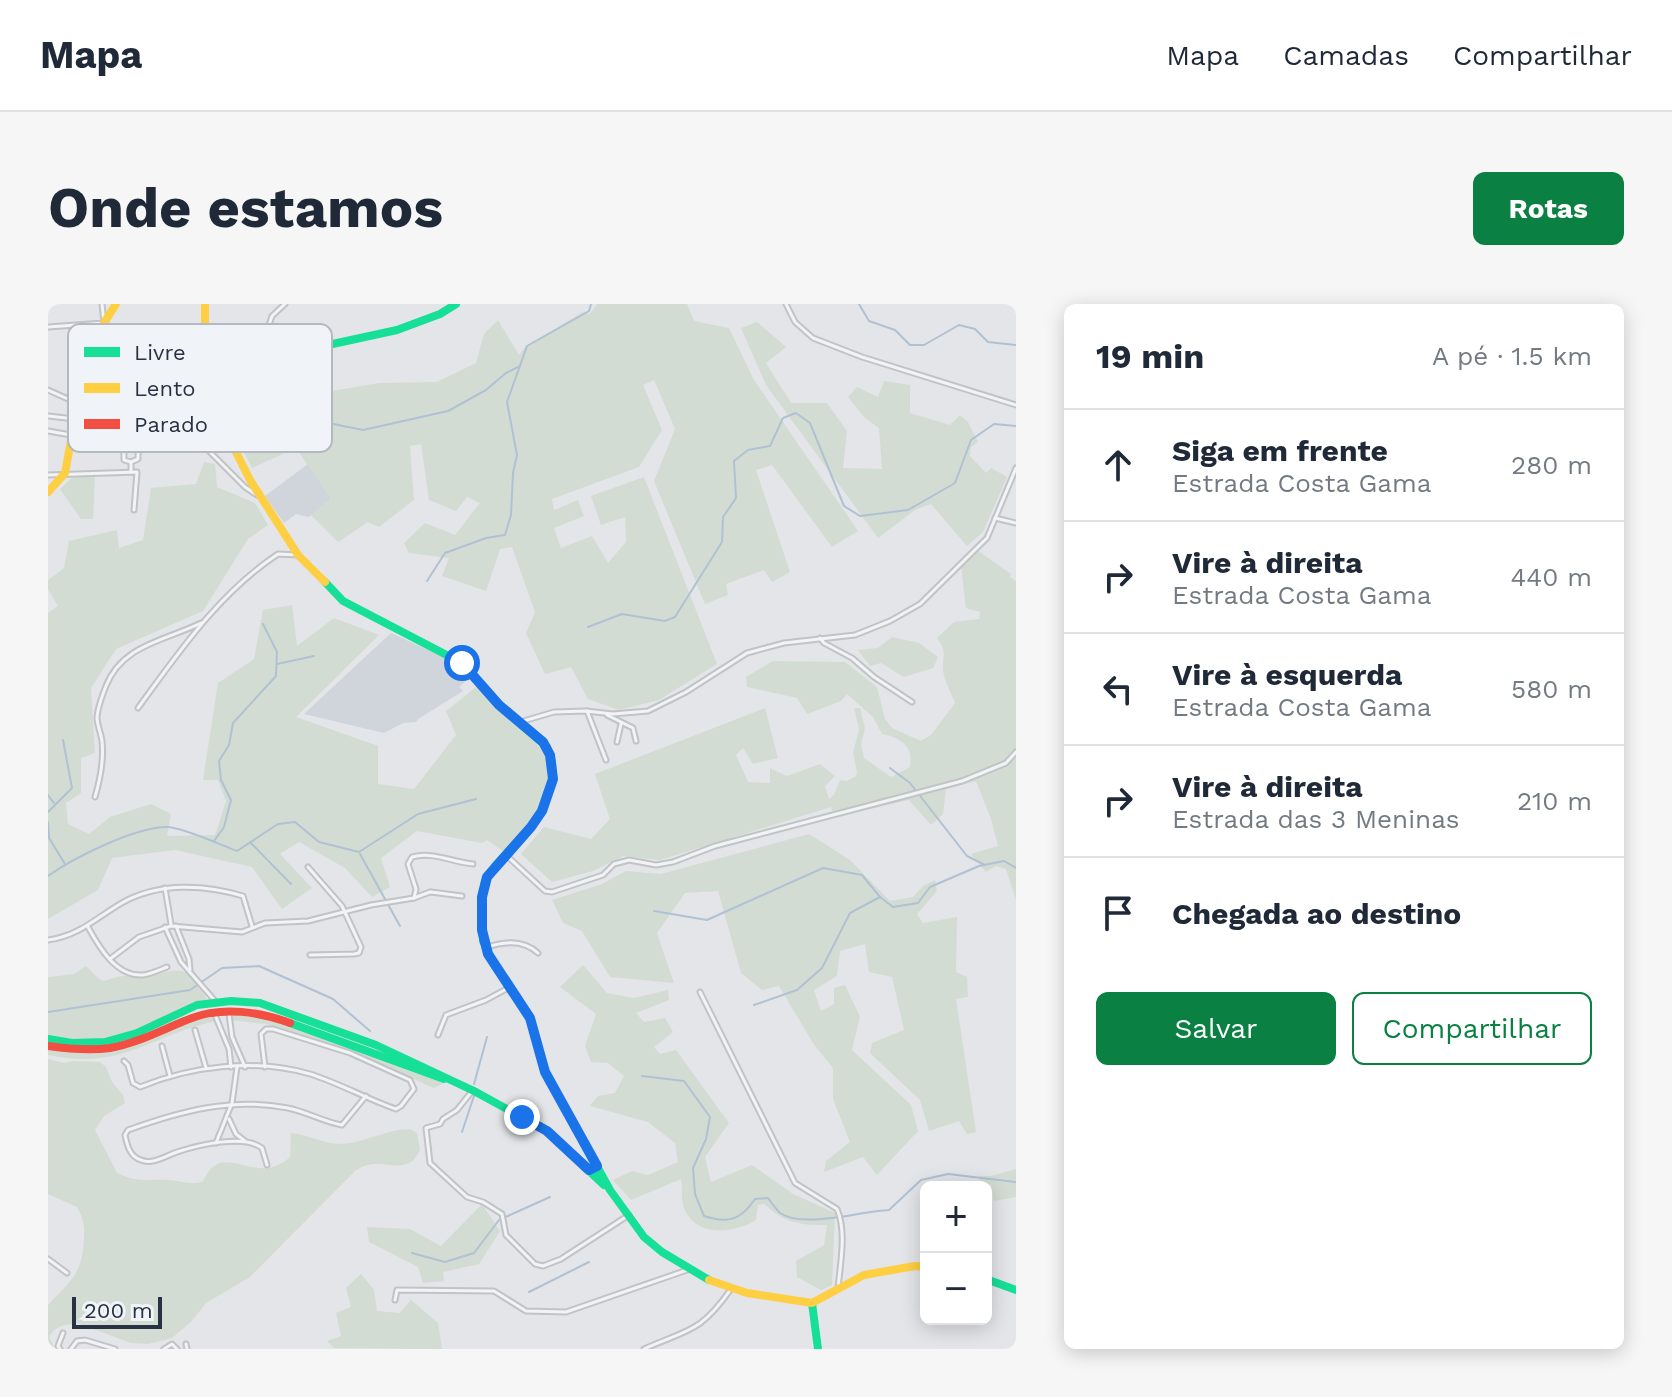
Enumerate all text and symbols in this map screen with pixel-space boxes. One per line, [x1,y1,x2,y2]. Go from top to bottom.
text: Mapa [40,33,142,77]
text: Mapa [1166,39,1239,72]
text: Camadas [1283,39,1409,72]
text: Compartilhar [1453,39,1632,72]
button: Rotas [1473,172,1624,245]
text: Onde estamos [48,175,443,241]
legend [68,324,332,452]
text: 19 min [1096,336,1204,376]
text: Livre [134,340,186,365]
text: A pé · 1.5 km [1432,341,1592,371]
text: Lento [134,376,195,401]
text: Parado [134,412,208,437]
text: Siga em frente [1172,433,1388,468]
icon: ahead [1096,443,1140,487]
text: 280 m [1511,450,1592,480]
text: Estrada Costa Gama [1172,468,1431,498]
text: Vire à direita [1172,545,1363,580]
icon: right [1096,555,1140,599]
text: 440 m [1510,562,1592,592]
text: Estrada Costa Gama [1172,580,1431,610]
route start [444,645,480,681]
text: Vire à esquerda [1172,657,1402,692]
icon: left [1096,667,1140,711]
text: 580 m [1511,674,1592,704]
text: Estrada Costa Gama [1172,692,1431,722]
text: Vire à direita [1172,769,1363,804]
icon: right [1096,779,1140,823]
text: 210 m [1517,786,1592,816]
text: Estrada das 3 Meninas [1172,804,1460,834]
icon: arrive [1096,891,1140,935]
text: Chegada ao destino [1172,896,1461,931]
button: Salvar [1096,992,1336,1065]
button: Compartilhar [1352,992,1592,1065]
route end [504,1099,540,1135]
map controls [920,1181,992,1325]
button: + [920,1181,992,1253]
button: − [920,1253,992,1325]
scale bar [72,1293,162,1329]
text: 200 m [84,1298,153,1323]

